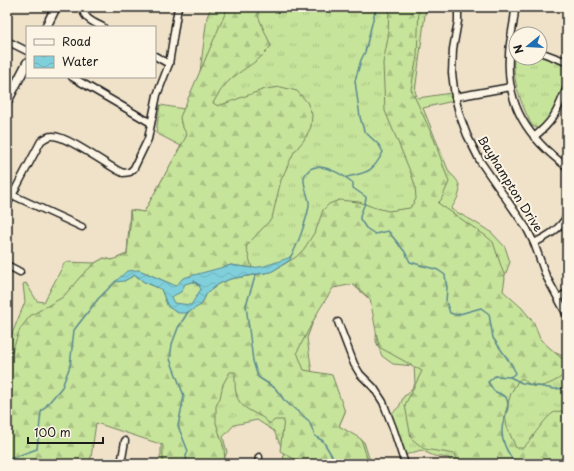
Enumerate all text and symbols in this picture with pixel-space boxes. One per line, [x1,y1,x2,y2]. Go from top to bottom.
legend [26,26,156,78]
north arrow [508,26,548,66]
text: Road [62,32,91,50]
text: N [508,42,527,56]
text: Water [62,52,99,70]
street label: Bayhampton Drive [474,132,548,235]
scale bar [28,419,103,445]
text: 100 m [34,423,71,441]

